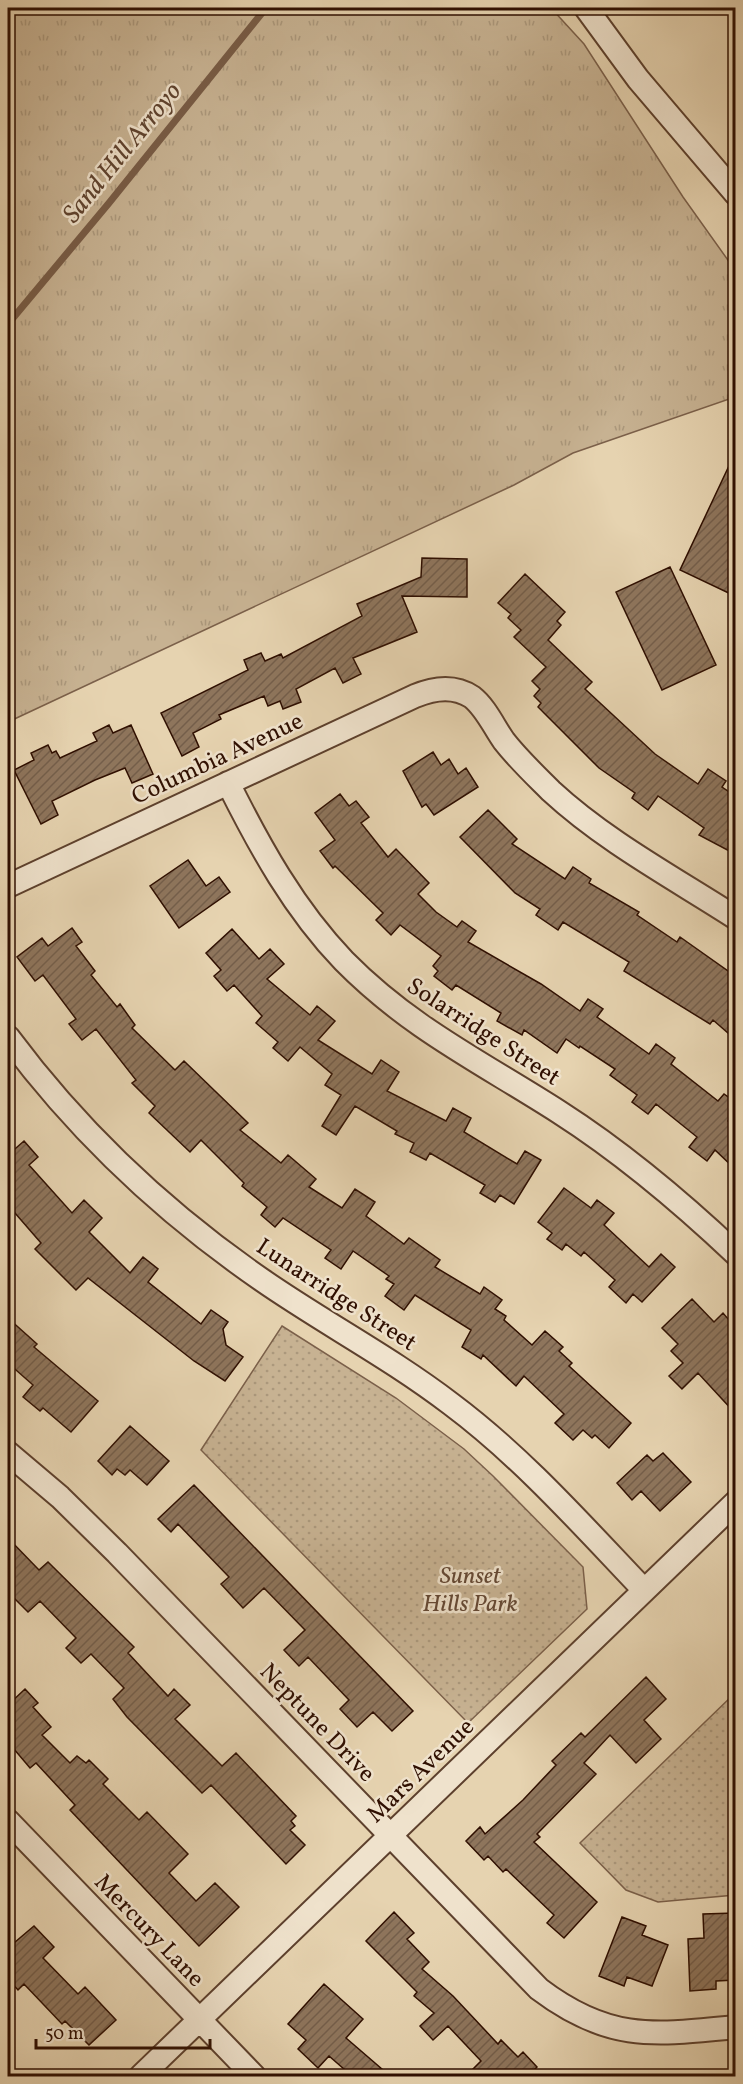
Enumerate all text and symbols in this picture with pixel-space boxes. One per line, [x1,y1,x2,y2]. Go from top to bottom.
water label: Sand Hill Arroyo [55,75,190,231]
street label: Columbia Avenue [126,705,309,814]
street label: Solarridge Street [399,970,566,1095]
street label: Lunarridge Street [249,1231,423,1360]
park label: Sunset Hills Park [422,1560,518,1622]
street label: Neptune Drive [251,1656,382,1791]
street label: Mars Avenue [360,1711,483,1832]
street label: Mercury Lane [86,1867,211,1996]
scale bar [36,2012,210,2050]
text: 50 m [45,2022,84,2047]

